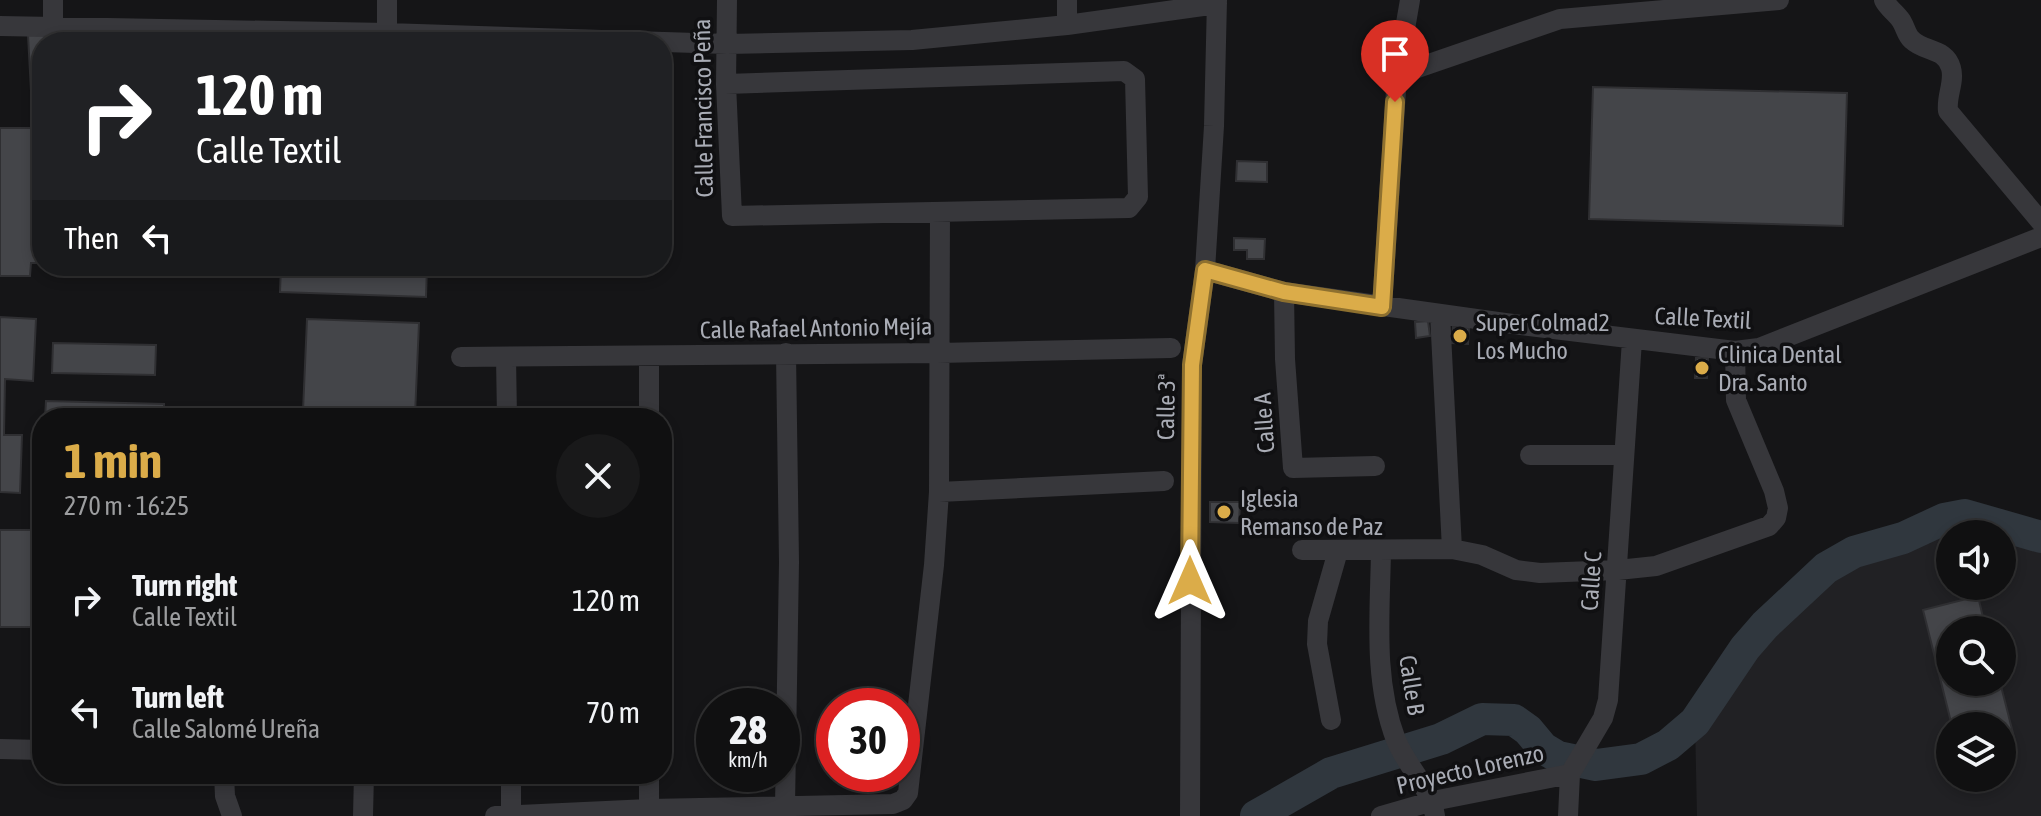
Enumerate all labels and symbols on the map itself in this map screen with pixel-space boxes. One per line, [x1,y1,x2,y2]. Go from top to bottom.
street label: Calle Francisco Peña [688,18,718,198]
pin [1361,20,1429,102]
street label: Calle Textil [1654,302,1753,334]
place label: Super Colmad2 Los Mucho [1476,309,1610,364]
street label: Calle Rafael Antonio Mejía [700,312,932,344]
marker: Super Colmad2 Los Mucho [1451,327,1469,345]
place label: Clinica Dental Dra. Santo [1718,341,1842,396]
marker: Clinica Dental Dra. Santo [1693,359,1711,377]
street label: Calle 3ª [1152,374,1180,440]
street label: Calle A [1248,392,1280,454]
place label: Iglesia Remanso de Paz [1240,485,1383,540]
marker: Iglesia Remanso de Paz [1215,503,1233,521]
position arrow [1148,539,1232,623]
street label: Calle C [1575,550,1607,612]
street label: Calle B [1394,653,1430,717]
speed limit sign: 30 [816,688,920,792]
street label: Proyecto Lorenzo [1394,739,1546,799]

